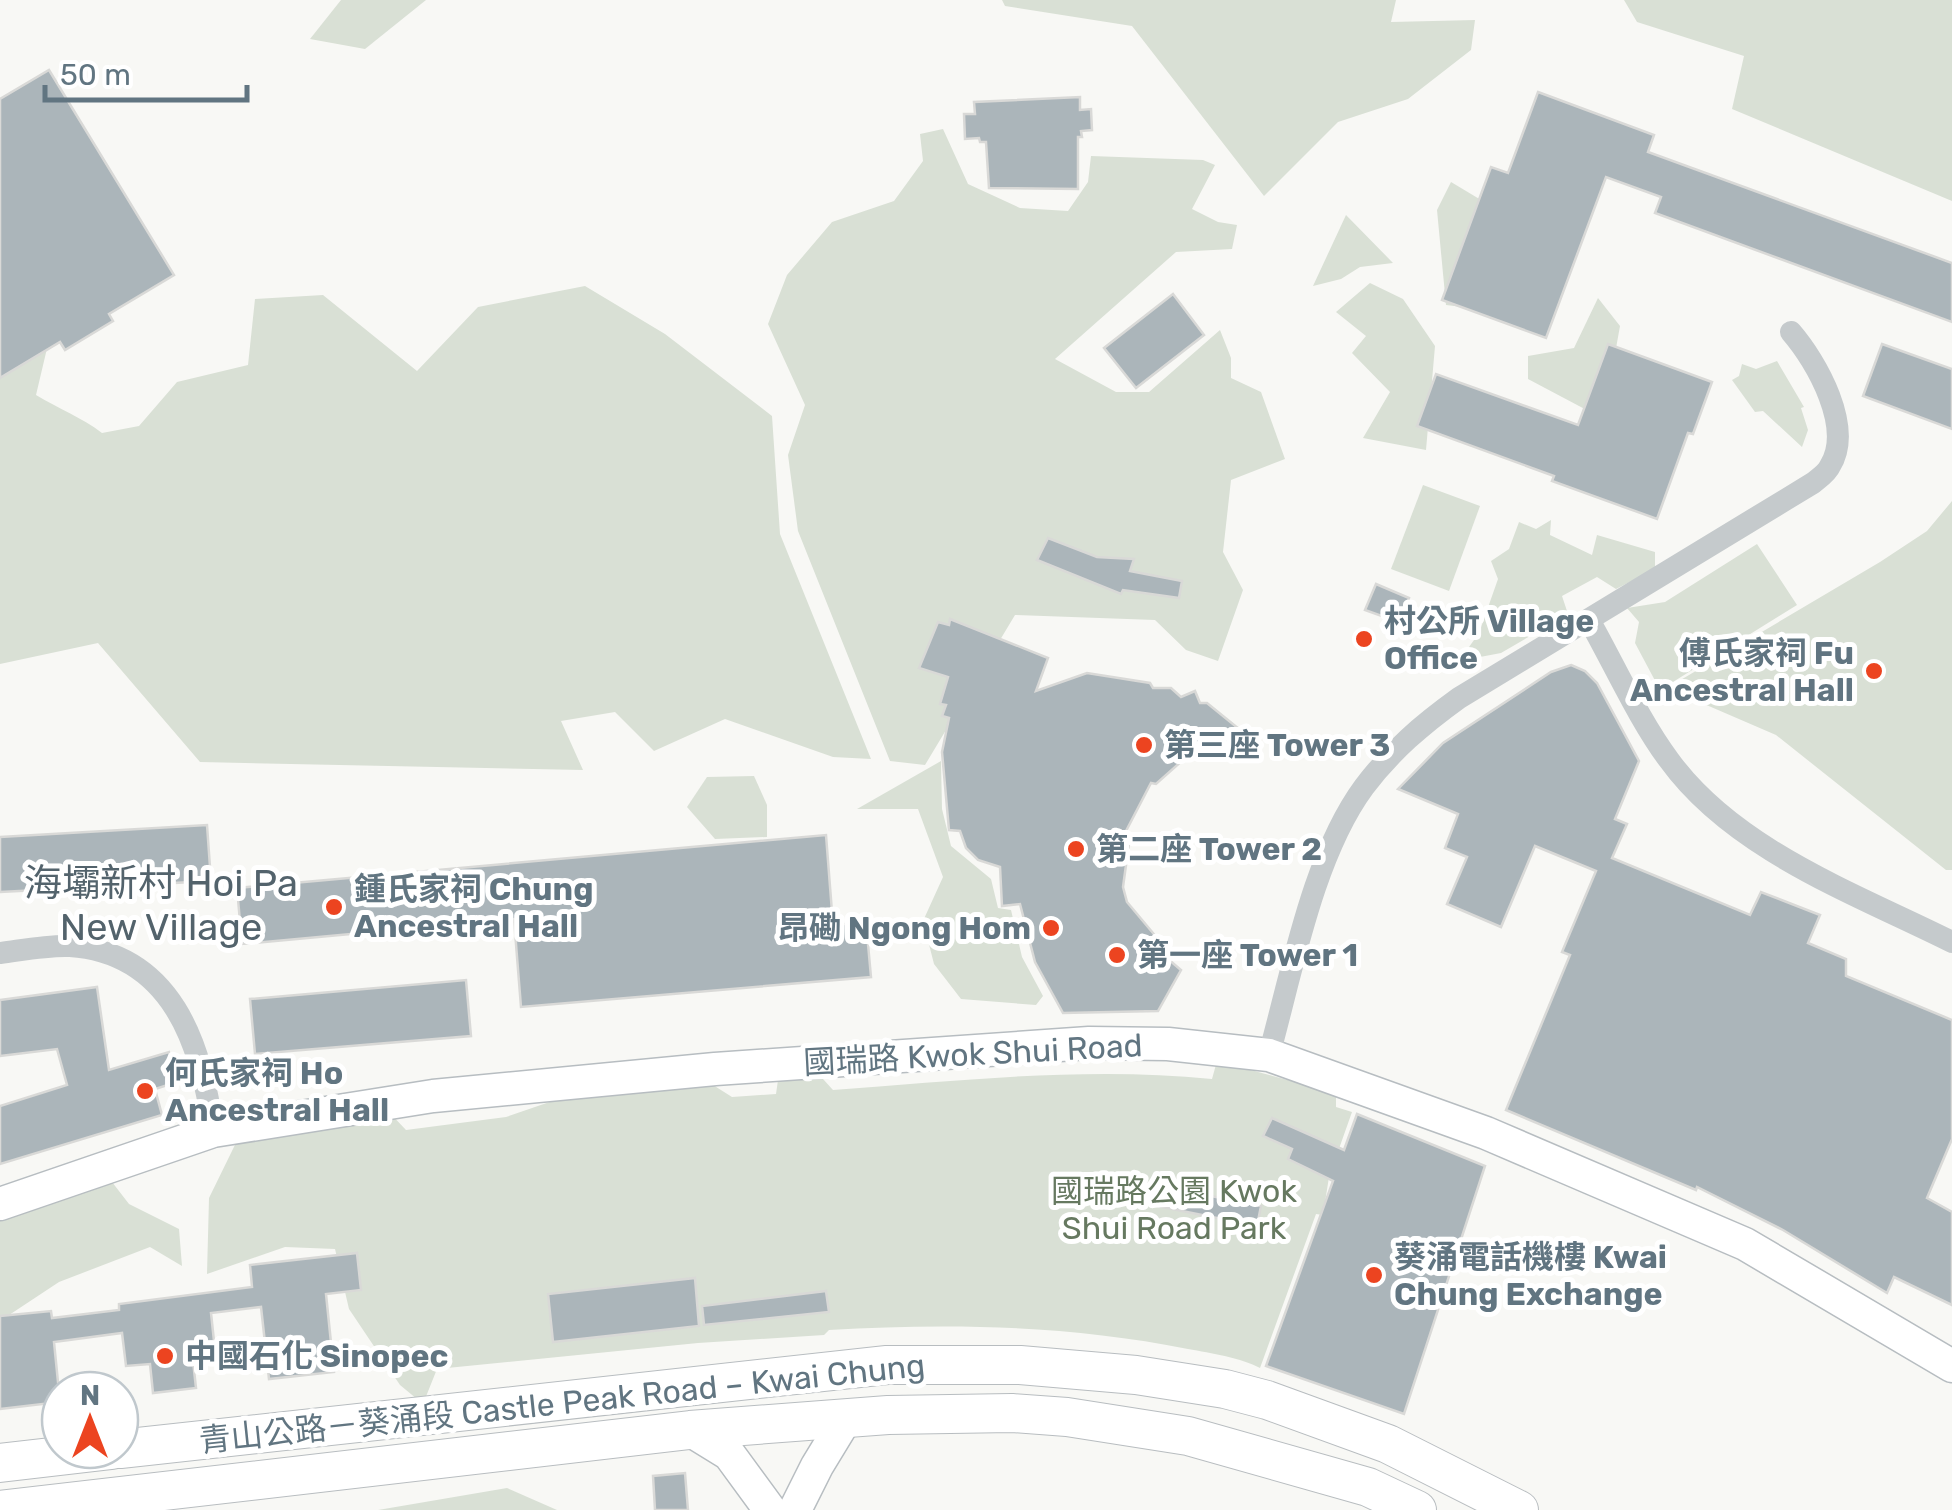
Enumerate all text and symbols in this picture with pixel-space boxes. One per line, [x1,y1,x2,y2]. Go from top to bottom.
scale bar [45,40,248,102]
text: 50 m [60,57,131,93]
place label: 村公所 Village Office [1384,602,1594,677]
marker: 村公所 Village Office [1353,628,1375,650]
place label: 傅氏家祠 Fu Ancestral Hall [1630,634,1854,709]
marker: 傅氏家祠 Fu Ancestral Hall [1863,660,1885,682]
place label: 第三座 Tower 3 [1164,726,1390,764]
marker: 第三座 Tower 3 [1133,734,1155,756]
place label: 第二座 Tower 2 [1096,830,1322,868]
marker: 第二座 Tower 2 [1065,838,1087,860]
district label: 海壩新村 Hoi Pa New Village [24,860,298,950]
place label: 鍾氏家祠 Chung Ancestral Hall [354,870,593,945]
marker: 鍾氏家祠 Chung Ancestral Hall [323,896,345,918]
place label: 昂磡 Ngong Hom [777,909,1031,947]
marker: 昂磡 Ngong Hom [1040,917,1062,939]
place label: 第一座 Tower 1 [1137,936,1358,974]
marker: 第一座 Tower 1 [1106,944,1128,966]
street label: 國瑞路 Kwok Shui Road [803,1026,1143,1082]
place label: 何氏家祠 Ho Ancestral Hall [165,1054,389,1129]
marker: 何氏家祠 Ho Ancestral Hall [134,1080,156,1102]
park label: 國瑞路公園 Kwok Shui Road Park [1051,1172,1297,1247]
place label: 葵涌電話機樓 Kwai Chung Exchange [1394,1238,1667,1313]
marker: 葵涌電話機樓 Kwai Chung Exchange [1363,1264,1385,1286]
place label: 中國石化 Sinopec [185,1337,448,1375]
marker: 中國石化 Sinopec [154,1345,176,1367]
street label: 青山公路－葵涌段 Castle Peak Road – Kwai Chung [197,1346,927,1460]
north arrow [40,1370,140,1470]
text: N [80,1379,100,1412]

